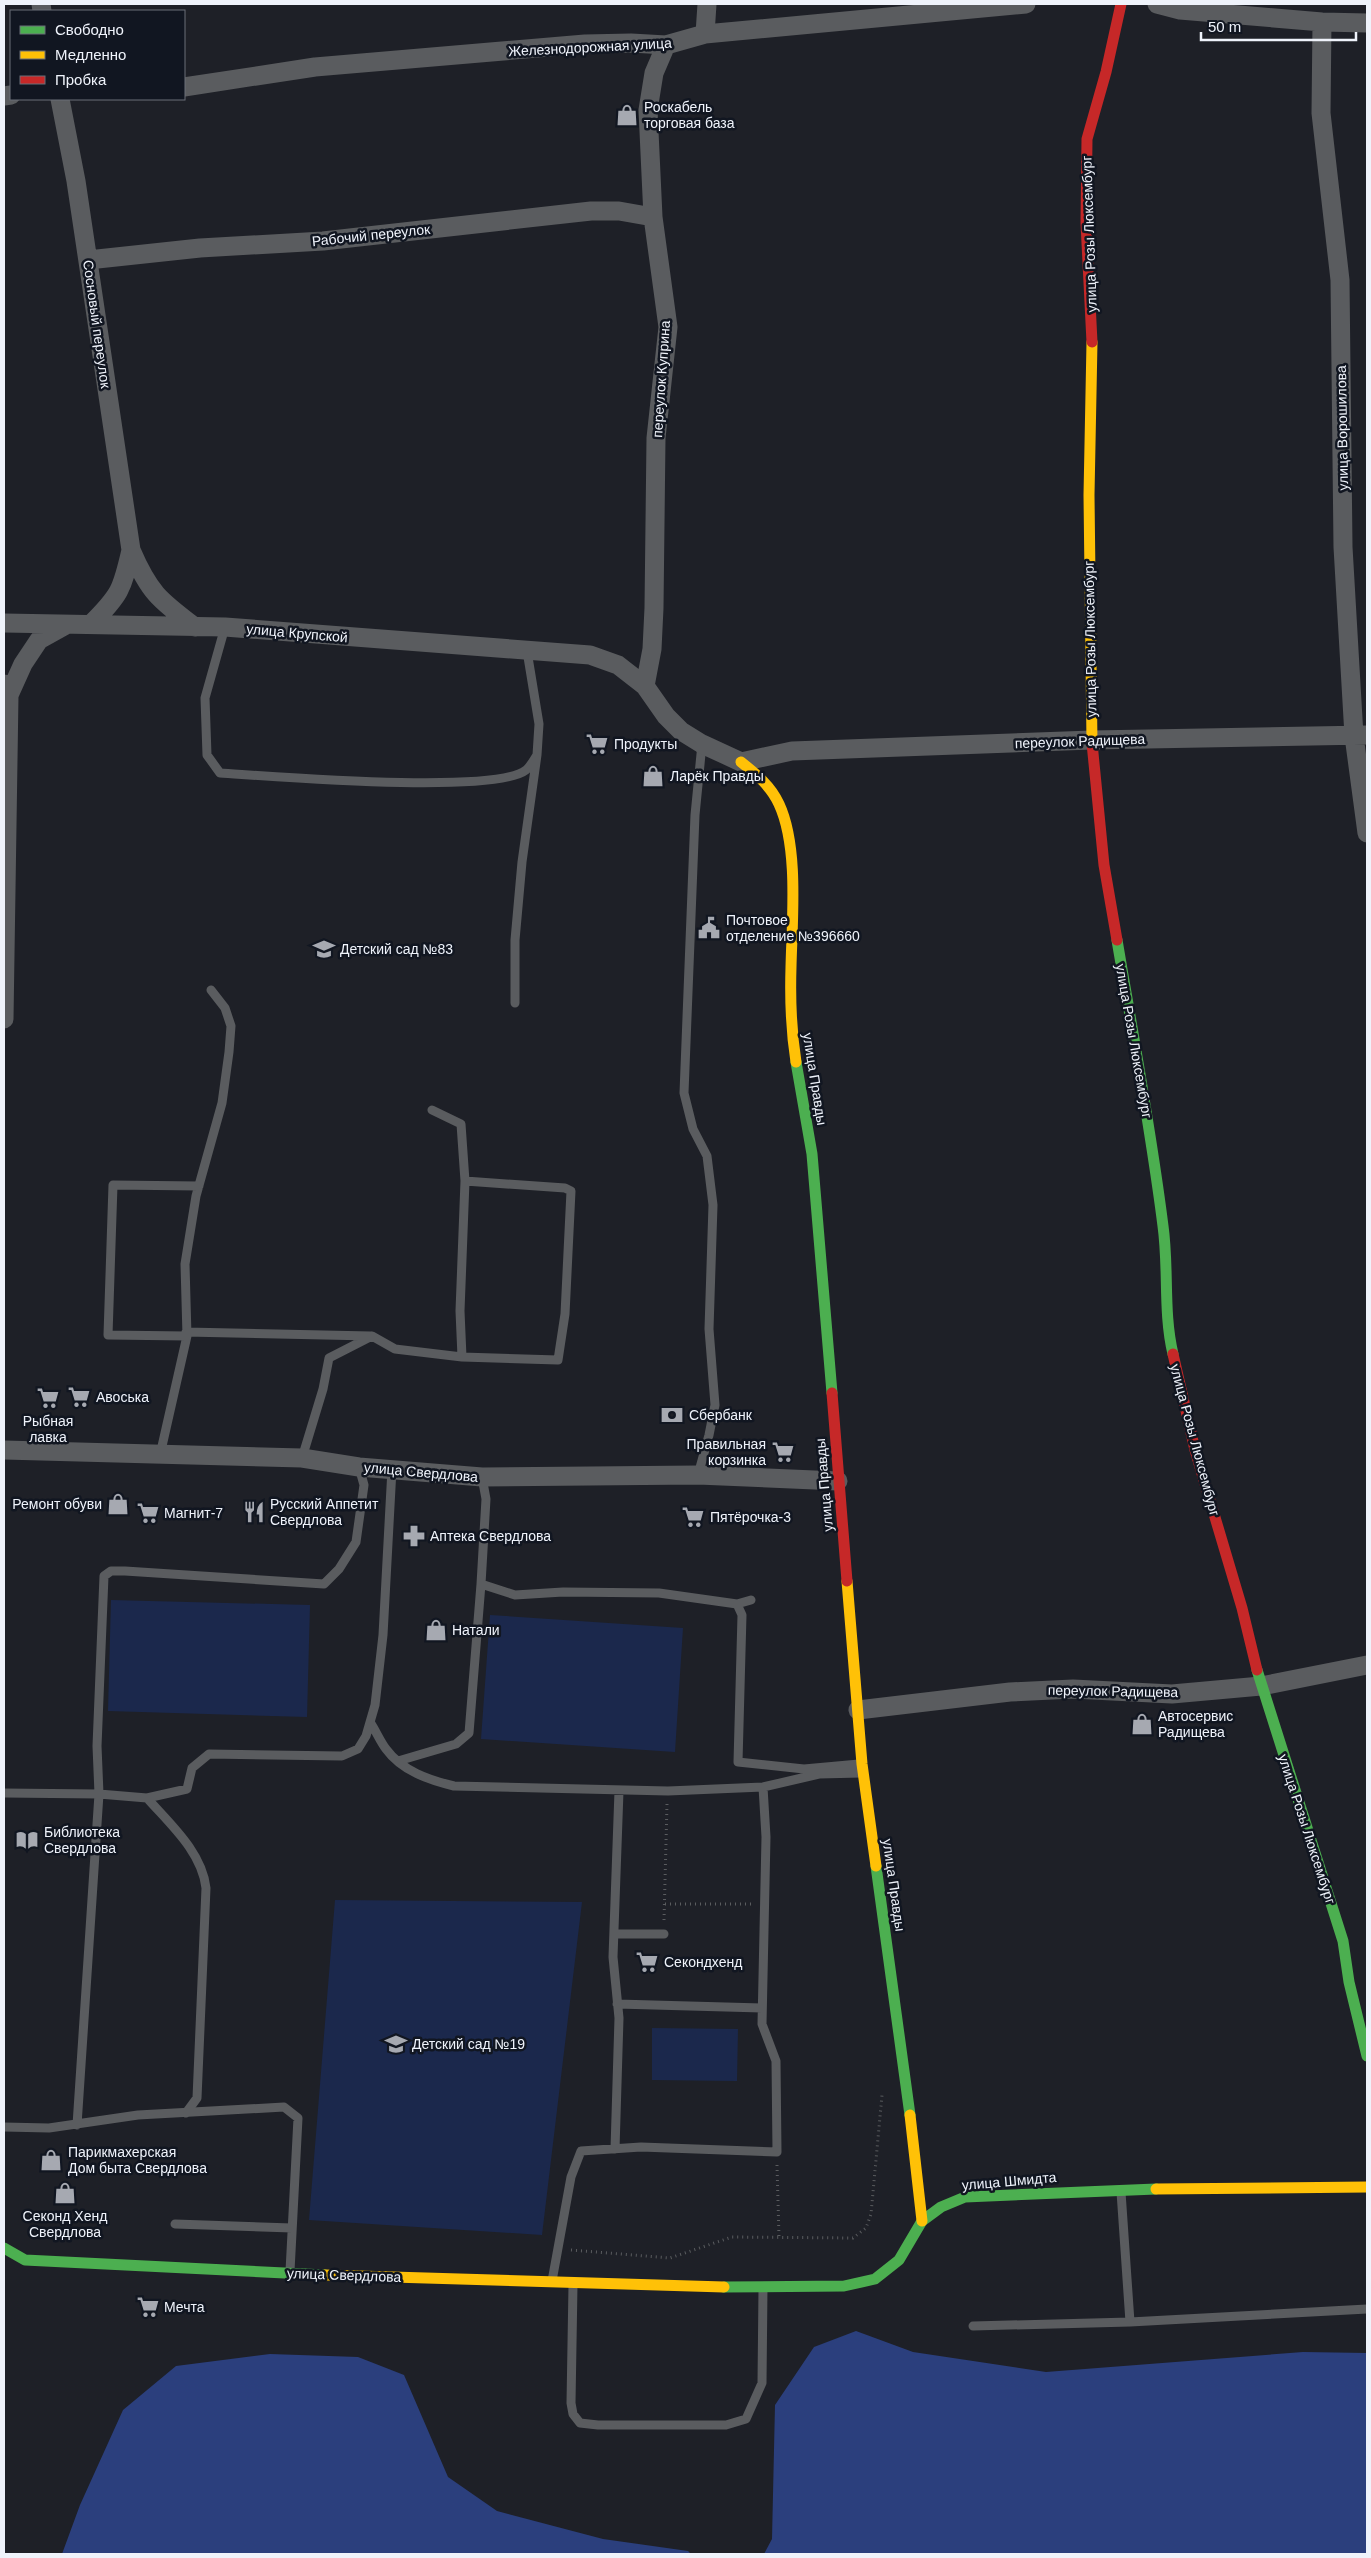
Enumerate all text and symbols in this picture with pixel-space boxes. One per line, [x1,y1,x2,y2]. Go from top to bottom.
legend [10,10,185,100]
scale bar [1201,10,1356,42]
text: 50 m [1208,18,1241,35]
text: Свободно [55,21,124,38]
street label: Железнодорожная улица [508,35,672,59]
text: Медленно [55,46,126,63]
text: Пробка [55,71,107,88]
place label: Роскабель торговая база [644,99,735,131]
shop icon: Роскабель торговая база [614,102,640,128]
street label: улица Розы Люксембург [1078,155,1100,313]
street label: Рабочий переулок [311,221,432,249]
street label: Сосновый переулок [80,259,114,390]
street label: переулок Куприна [649,320,673,438]
street label: улица Ворошилова [1333,365,1351,491]
street label: улица Розы Люксембург [1081,560,1099,718]
street label: улица Крупской [246,621,348,645]
supermarket icon: Продукты [584,731,610,757]
street label: переулок Радищева [1015,731,1146,751]
place label: Продукты [614,736,677,752]
shop icon: Ларёк Правды [640,763,666,789]
place label: Ларёк Правды [670,768,764,784]
place label: Почтовое отделение №396660 [726,912,860,944]
public building icon: Почтовое отделение №396660 [696,915,722,941]
school or university icon: Детский сад №83 [311,936,337,962]
place label: Детский сад №83 [340,941,453,957]
street label: улица Розы Люксембург [1113,962,1155,1120]
street label: улица Правды [800,1032,830,1126]
street label: улица Розы Люксембург [1167,1362,1223,1518]
supermarket icon: Авоська [66,1384,92,1410]
supermarket icon: Рыбная лавка [35,1385,61,1411]
place label: Авоська [96,1389,149,1405]
bank icon: Сбербанк [659,1402,685,1428]
place label: Сбербанк [689,1407,753,1423]
place label: Рыбная лавка [23,1413,73,1445]
place label: Правильная корзинка [687,1436,766,1468]
street label: улица Правды [812,1438,836,1532]
supermarket icon: Правильная корзинка [770,1439,796,1465]
street label: улица Свердлова [363,1459,479,1485]
shop icon: Ремонт обуви [105,1491,131,1517]
place label: Ремонт обуви [12,1496,102,1512]
place label: Русский Аппетит Свердлова [270,1496,379,1528]
restaurant icon: Русский Аппетит Свердлова [241,1499,267,1525]
supermarket icon: Магнит-7 [135,1500,161,1526]
supermarket icon: Пятёрочка-3 [680,1504,706,1530]
place label: Магнит-7 [164,1505,223,1521]
place label: Пятёрочка-3 [710,1509,791,1525]
pharmacy icon: Аптека Свердлова [401,1523,427,1549]
place label: Аптека Свердлова [430,1528,551,1544]
shop icon: Натали [423,1617,449,1643]
place label: Натали [452,1622,500,1638]
street label: переулок Радищева [1048,1682,1179,1700]
place label: Автосервис Радищева [1158,1708,1233,1740]
shop icon: Автосервис Радищева [1129,1711,1155,1737]
street label: улица Розы Люксембург [1275,1752,1339,1906]
place label: Библиотека Свердлова [44,1824,120,1856]
library icon: Библиотека Свердлова [14,1827,40,1853]
street label: улица Правды [880,1838,908,1932]
supermarket icon: Секондхенд [634,1949,660,1975]
place label: Секондхенд [664,1954,742,1970]
school or university icon: Детский сад №19 [383,2031,409,2057]
place label: Детский сад №19 [412,2036,525,2052]
place label: Парикмахерская Дом быта Свердлова [68,2144,207,2176]
shop icon: Парикмахерская Дом быта Свердлова [38,2147,64,2173]
street label: улица Шмидта [961,2169,1057,2193]
shop icon: Секонд Хенд Свердлова [52,2180,78,2206]
place label: Секонд Хенд Свердлова [23,2208,107,2240]
street label: улица Свердлова [287,2265,402,2285]
supermarket icon: Мечта [135,2294,161,2320]
place label: Мечта [164,2299,205,2315]

